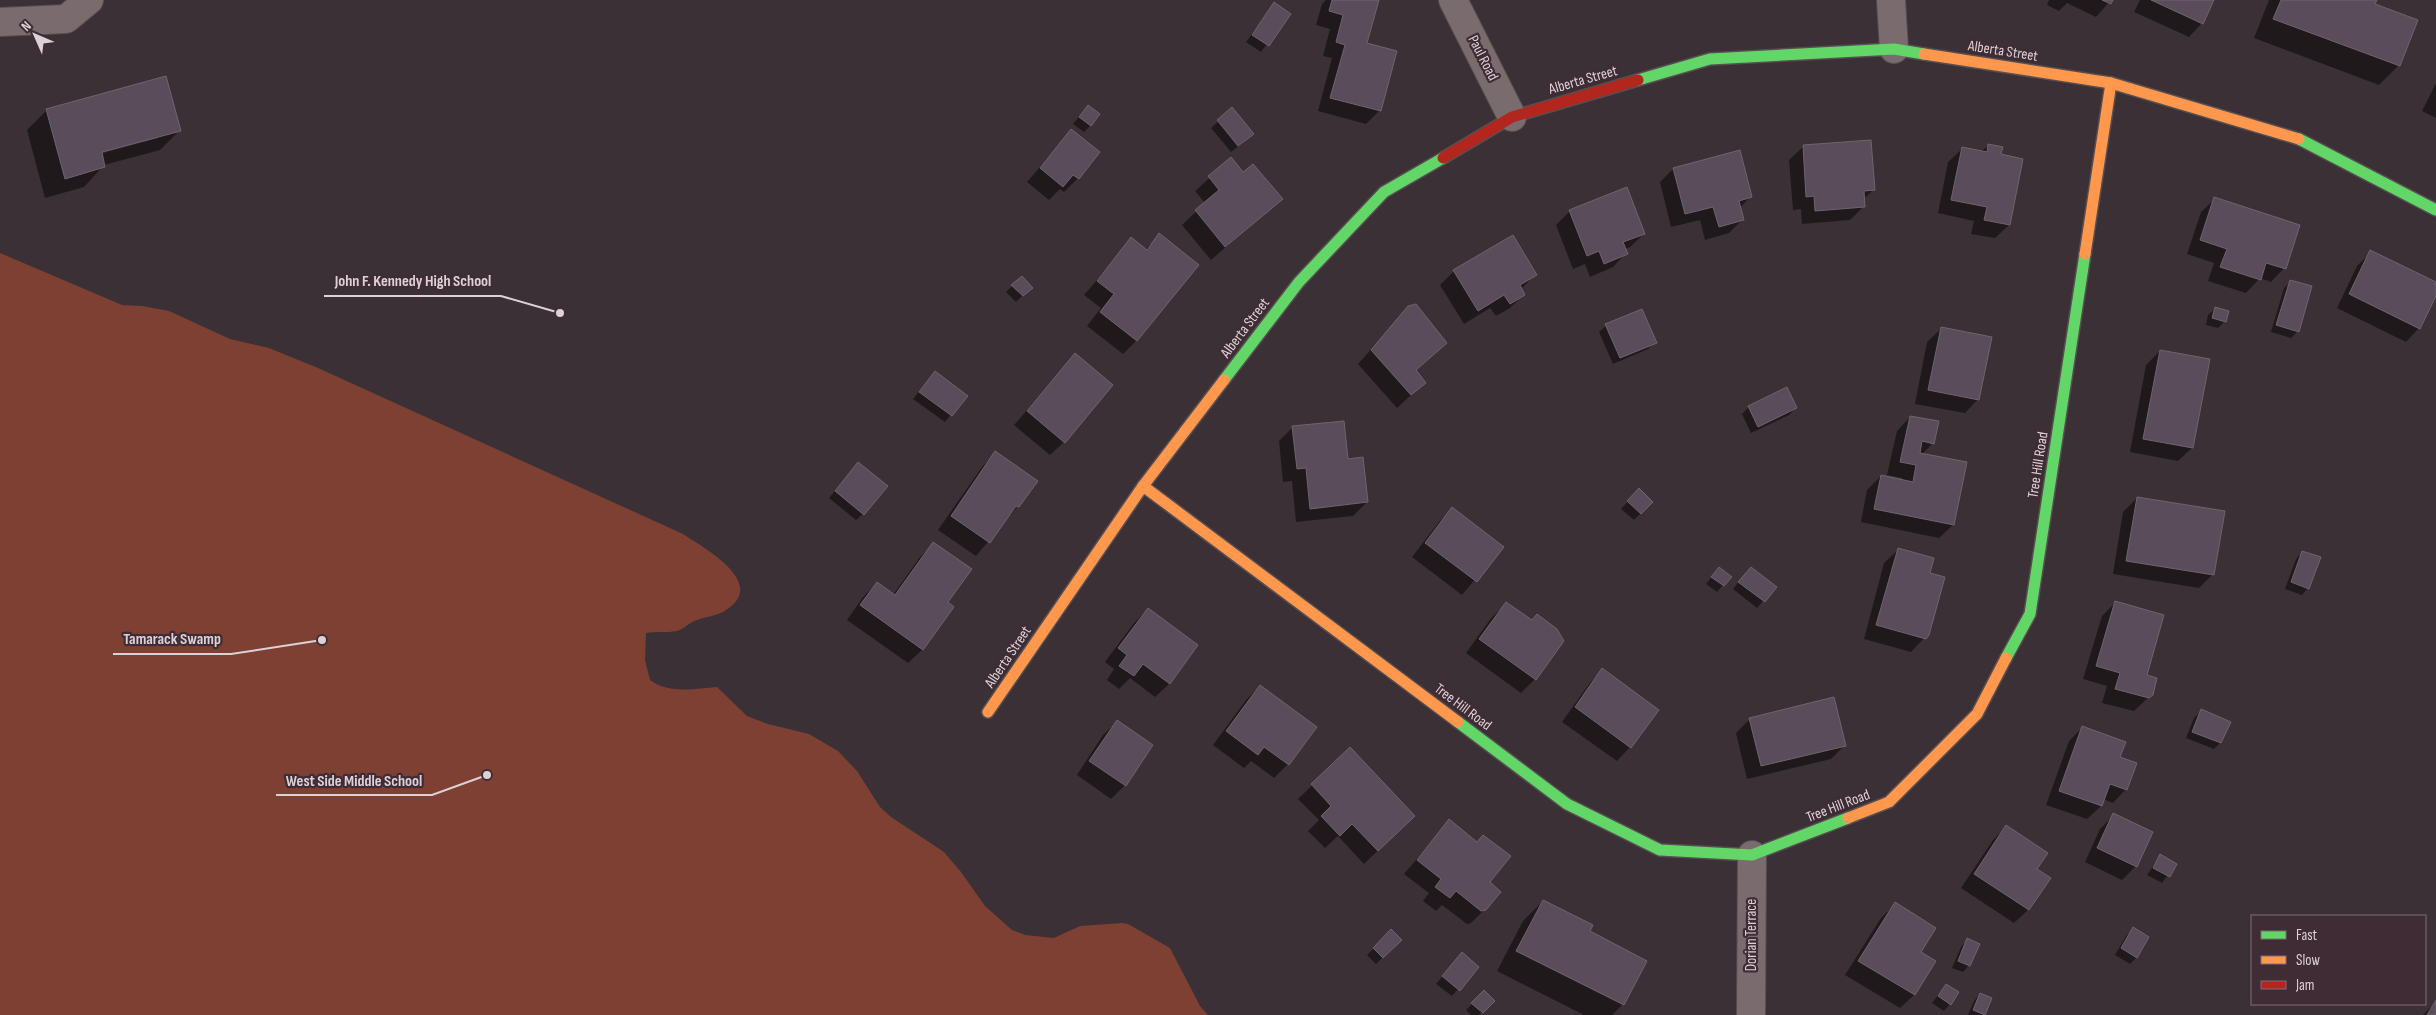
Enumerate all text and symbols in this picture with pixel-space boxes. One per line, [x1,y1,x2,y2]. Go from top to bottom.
north arrow [10,10,60,60]
text: N [18,18,35,35]
street label: Paul Road [1464,32,1502,84]
street label: Alberta Street [1966,36,2040,66]
street label: Alberta Street [1546,61,1620,99]
callout: John F. Kennedy High School [324,265,501,296]
text: John F. Kennedy High School [334,272,491,291]
street label: Alberta Street [1216,294,1274,363]
street label: Tree Hill Road [2023,430,2053,500]
street label: Alberta Street [980,622,1036,692]
callout: Tamarack Swamp [113,623,231,654]
text: Tamarack Swamp [123,630,221,649]
street label: Tree Hill Road [1431,679,1495,735]
callout: West Side Middle School [276,764,432,795]
text: West Side Middle School [286,772,422,791]
street label: Tree Hill Road [1803,785,1873,827]
street label: Dorian Terrace [1742,899,1761,971]
legend [2251,915,2426,1005]
text: Fast [2296,926,2318,945]
text: Slow [2296,951,2320,970]
text: Jam [2295,976,2314,995]

